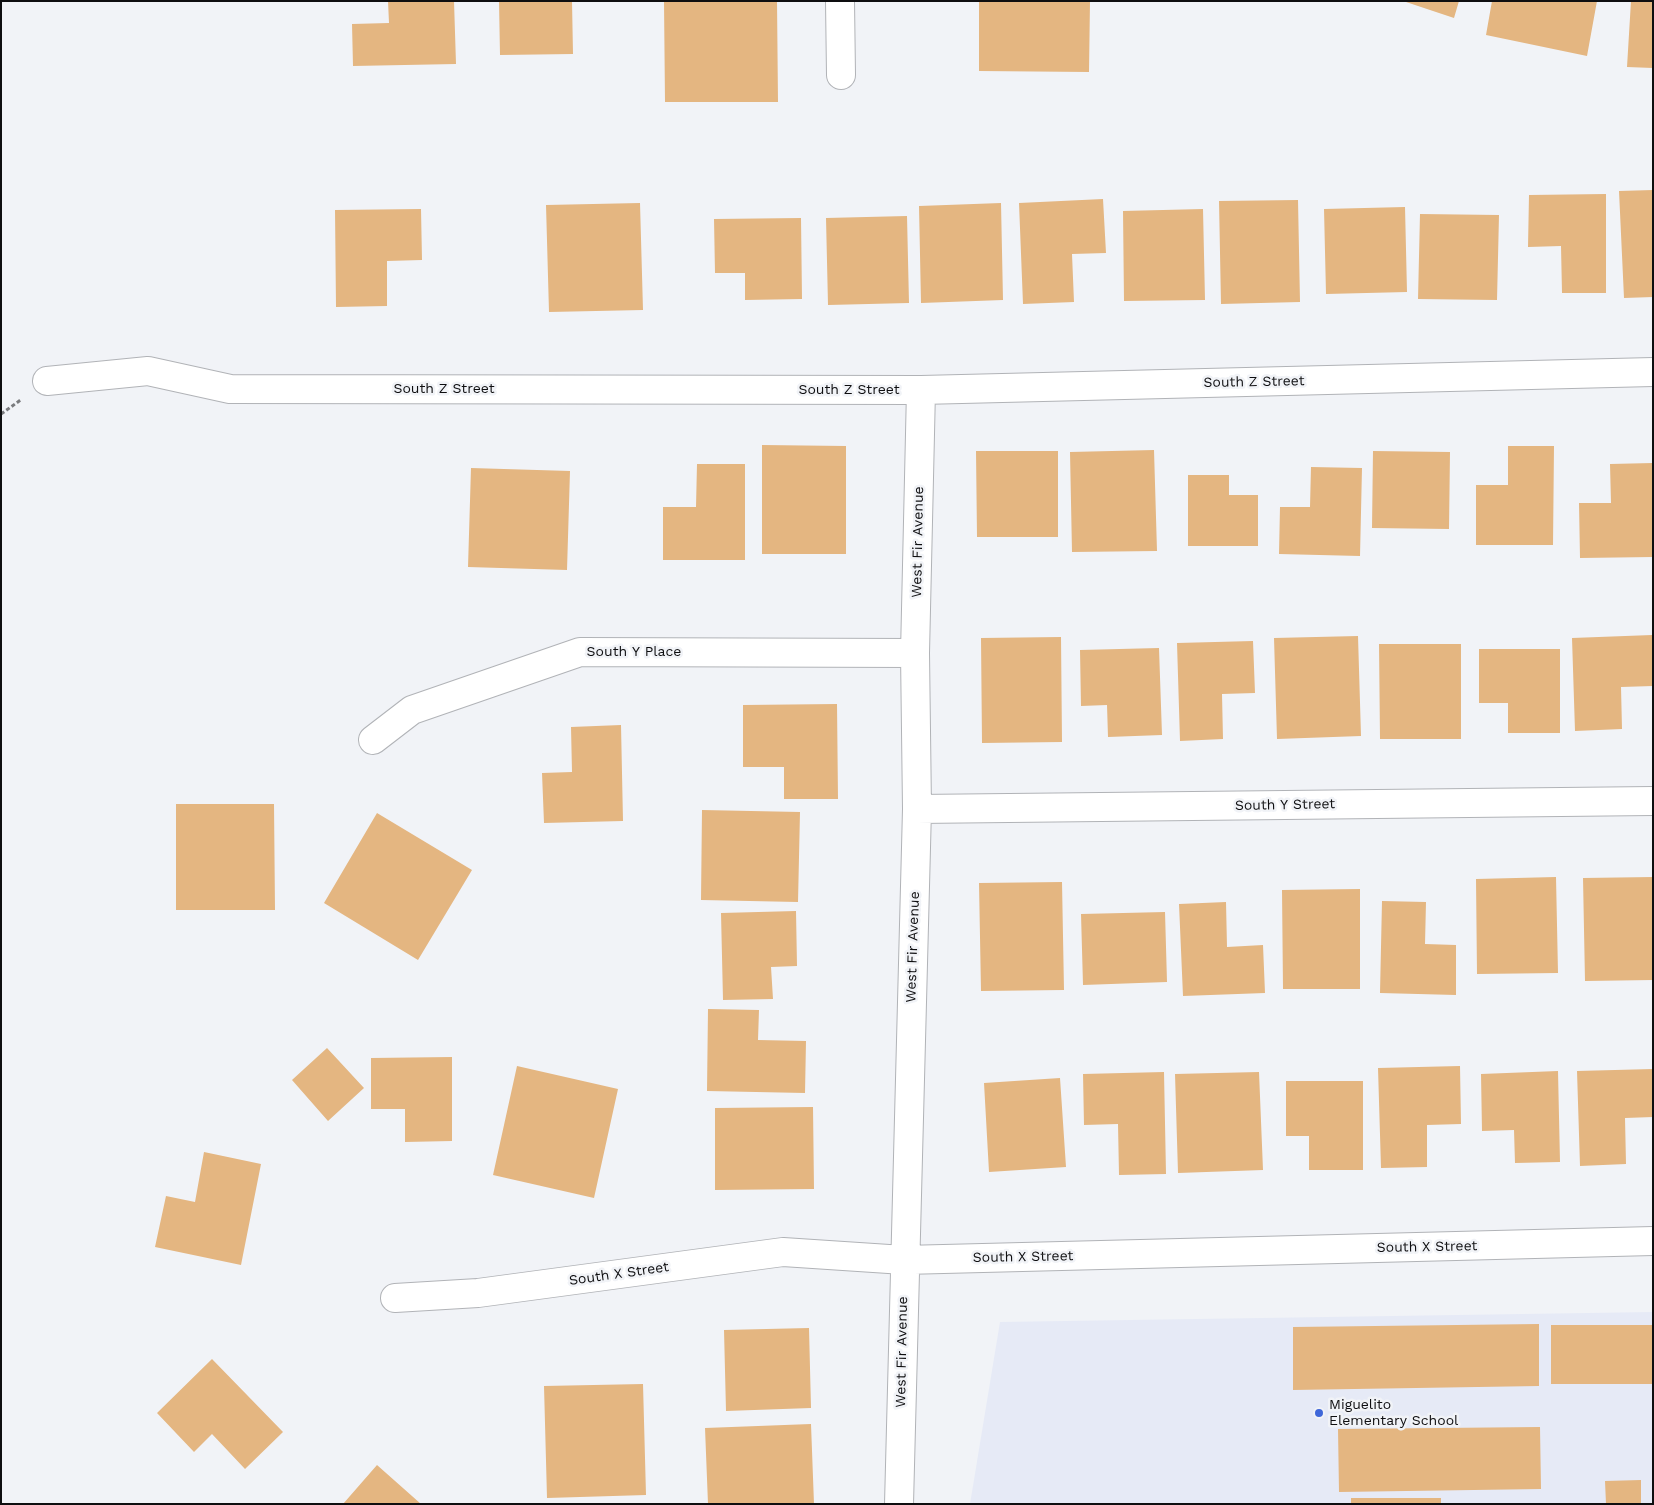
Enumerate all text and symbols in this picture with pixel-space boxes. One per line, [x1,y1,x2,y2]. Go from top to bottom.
street label: South Z Street [1203,373,1305,391]
street label: South Z Street [393,381,495,397]
street label: South Z Street [798,382,900,398]
street label: West Fir Avenue [909,486,927,598]
street label: South Y Place [587,644,681,660]
street label: South Y Street [1235,796,1335,814]
street label: West Fir Avenue [903,891,923,1003]
street label: South X Street [1377,1238,1477,1256]
street label: South X Street [973,1248,1073,1266]
street label: South X Street [568,1259,670,1289]
street label: West Fir Avenue [893,1296,911,1408]
place label: Miguelito Elementary School [1329,1397,1458,1430]
marker: Miguelito Elementary School [1313,1407,1325,1419]

